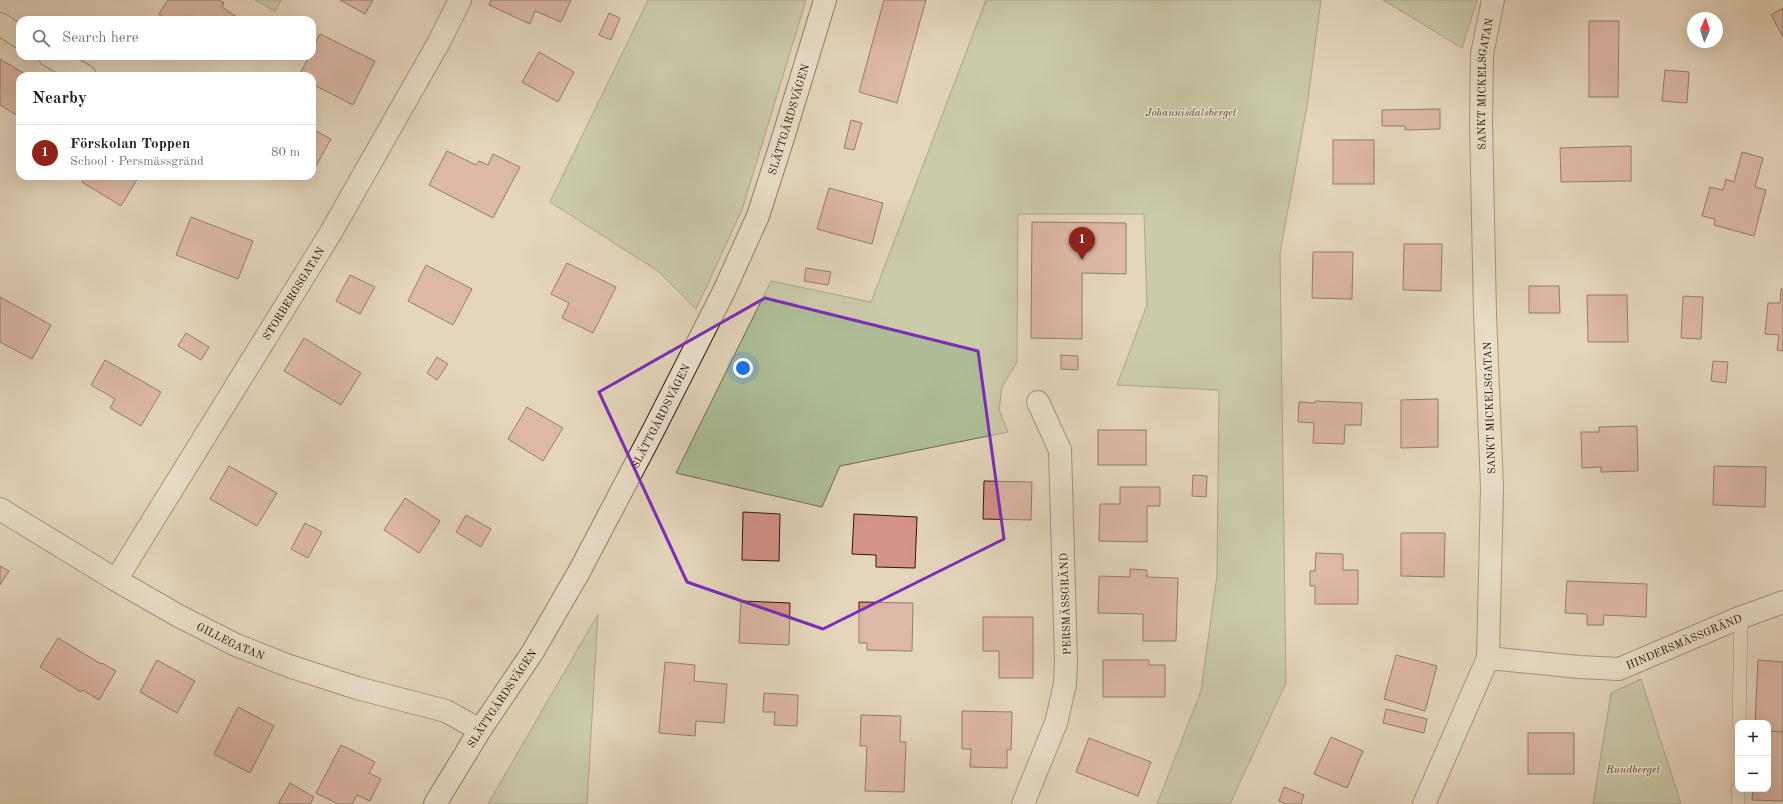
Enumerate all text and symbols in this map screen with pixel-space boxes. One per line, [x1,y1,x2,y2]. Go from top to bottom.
north arrow [1687,12,1723,48]
search box [16,16,316,60]
street label: SANKT MICKELSGATAN [1477,17,1496,150]
icon: search [30,27,52,49]
text: Search here [62,31,139,46]
street label: SLÄTTGÅRDSVÄGEN [767,63,812,177]
text: Nearby [32,90,87,107]
park label: Johannisdalsberget [1146,108,1237,119]
text: Förskolan Toppen [70,137,190,152]
text: 1 [41,146,49,159]
text: 80 m [271,146,300,159]
text: School · Persmässgränd [70,155,204,168]
pin: 1 [1069,227,1095,260]
street label: STORBERGSGATAN [262,245,328,343]
street label: SANKT MICKELSGATAN [1483,341,1498,474]
your location [733,358,753,378]
street label: SLÄTTGÅRDSVÄGEN [630,362,693,471]
street label: PERSMÄSSGRÄND [1057,552,1074,655]
street label: HINDERSMÄSSGRÄND [1625,613,1744,672]
street label: GILLEGATAN [194,622,266,663]
street label: SLÄTTGÅRDSVÄGEN [467,648,540,750]
map controls [1735,720,1771,792]
button: + [1735,720,1771,756]
button: − [1735,756,1771,792]
park label: Rundberget [1605,765,1661,776]

